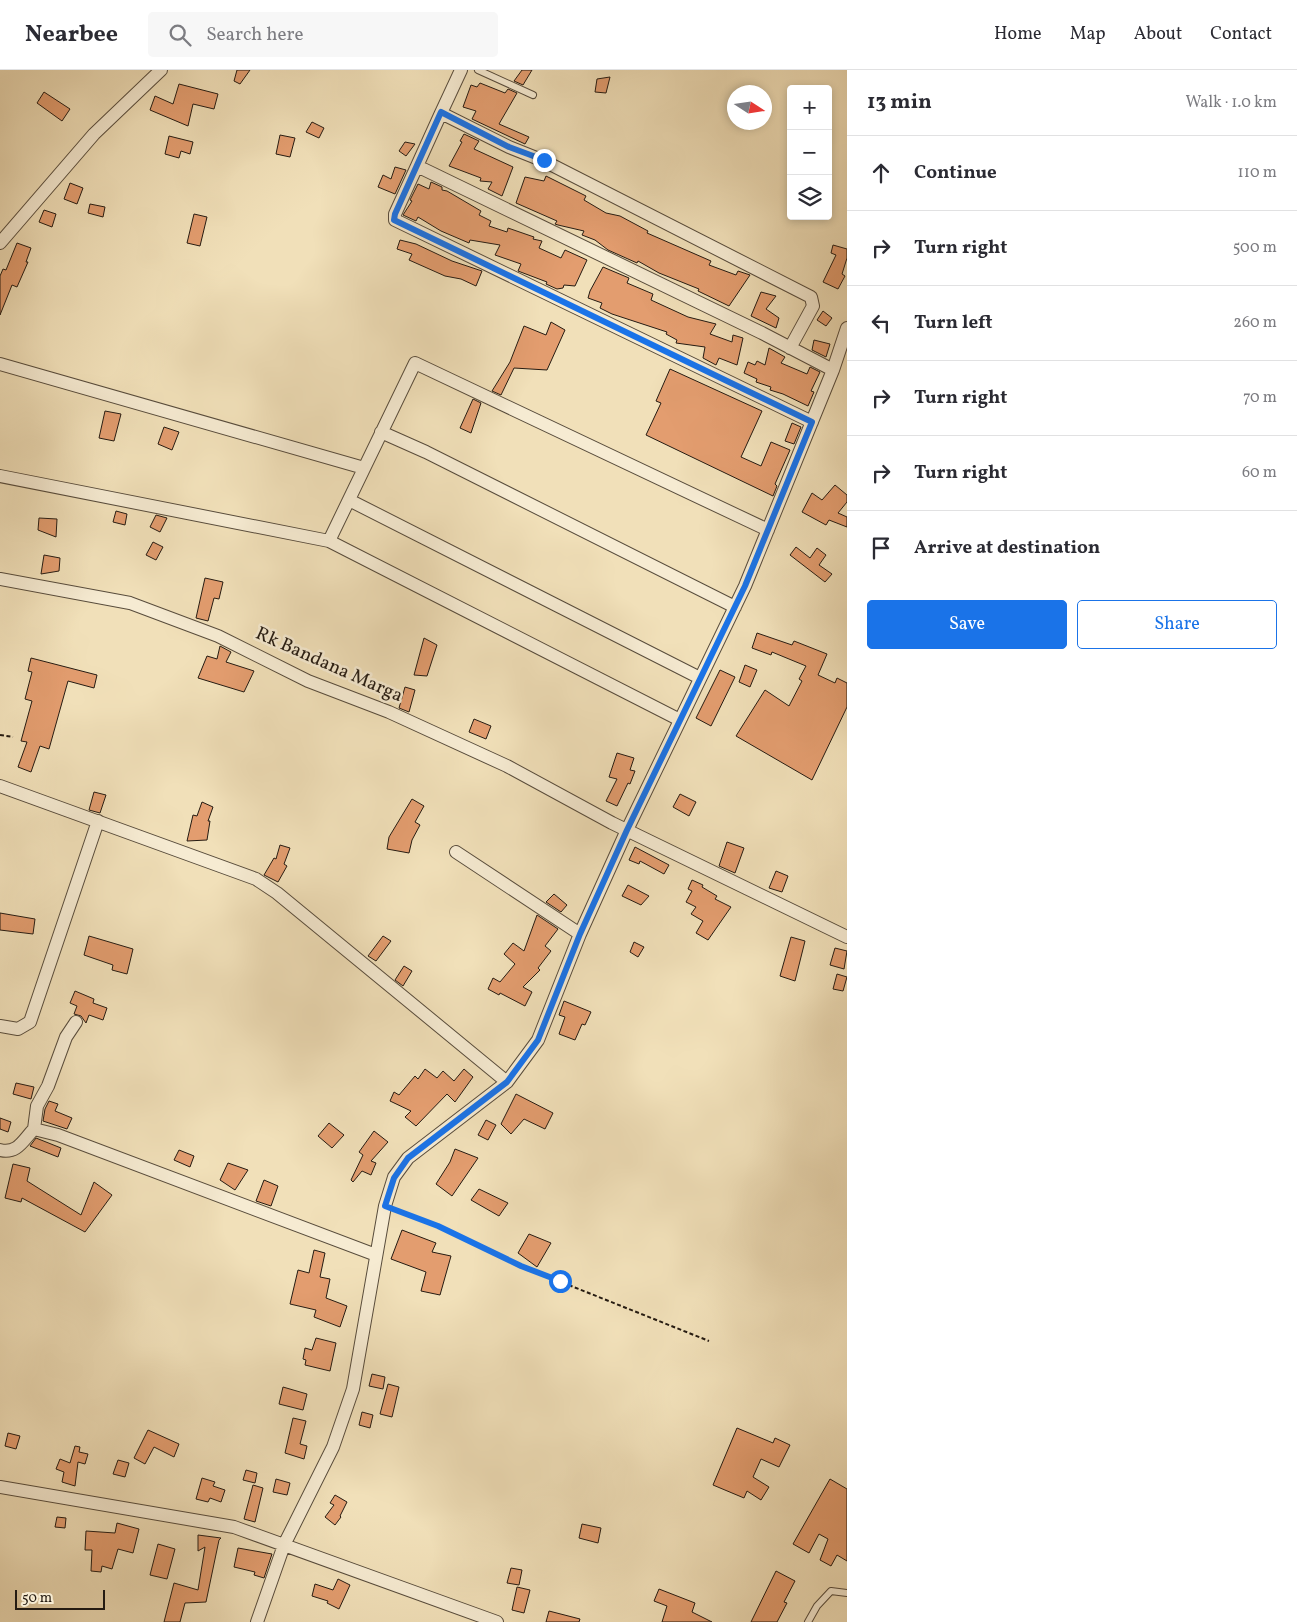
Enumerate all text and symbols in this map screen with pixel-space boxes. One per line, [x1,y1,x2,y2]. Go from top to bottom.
search box [148,12,498,57]
text: Nearbee [25,18,118,52]
icon: search [166,21,194,49]
text: Search here [206,22,303,48]
text: Home [994,22,1042,47]
text: Map [1070,22,1106,47]
text: About [1134,22,1182,47]
text: Contact [1210,22,1272,47]
north arrow [727,85,772,130]
map controls [787,85,832,220]
button: + [787,85,832,130]
text: 13 min [867,88,932,117]
text: Walk · 1.0 km [1185,92,1277,114]
button: − [787,130,832,175]
route end [533,149,556,172]
icon: ahead [867,159,895,187]
text: Continue [914,160,997,186]
text: 110 m [1238,162,1277,184]
button: layers [787,175,832,220]
icon: right [867,234,895,262]
text: Turn right [914,235,1007,261]
text: 500 m [1233,237,1277,259]
icon: left [867,309,895,337]
text: Turn left [914,310,993,336]
text: 260 m [1233,312,1277,334]
icon: right [867,384,895,412]
text: Turn right [914,385,1007,411]
text: 70 m [1243,387,1277,409]
icon: right [867,459,895,487]
text: Turn right [914,460,1007,486]
text: 60 m [1242,462,1277,484]
icon: arrive [867,534,895,562]
text: Arrive at destination [914,535,1100,561]
button: Save [867,600,1067,649]
button: Share [1077,600,1277,649]
street label: Rk Bandana Marga [251,621,407,709]
route start [549,1270,572,1293]
scale bar [15,1587,105,1610]
text: 50 m [22,1589,52,1608]

